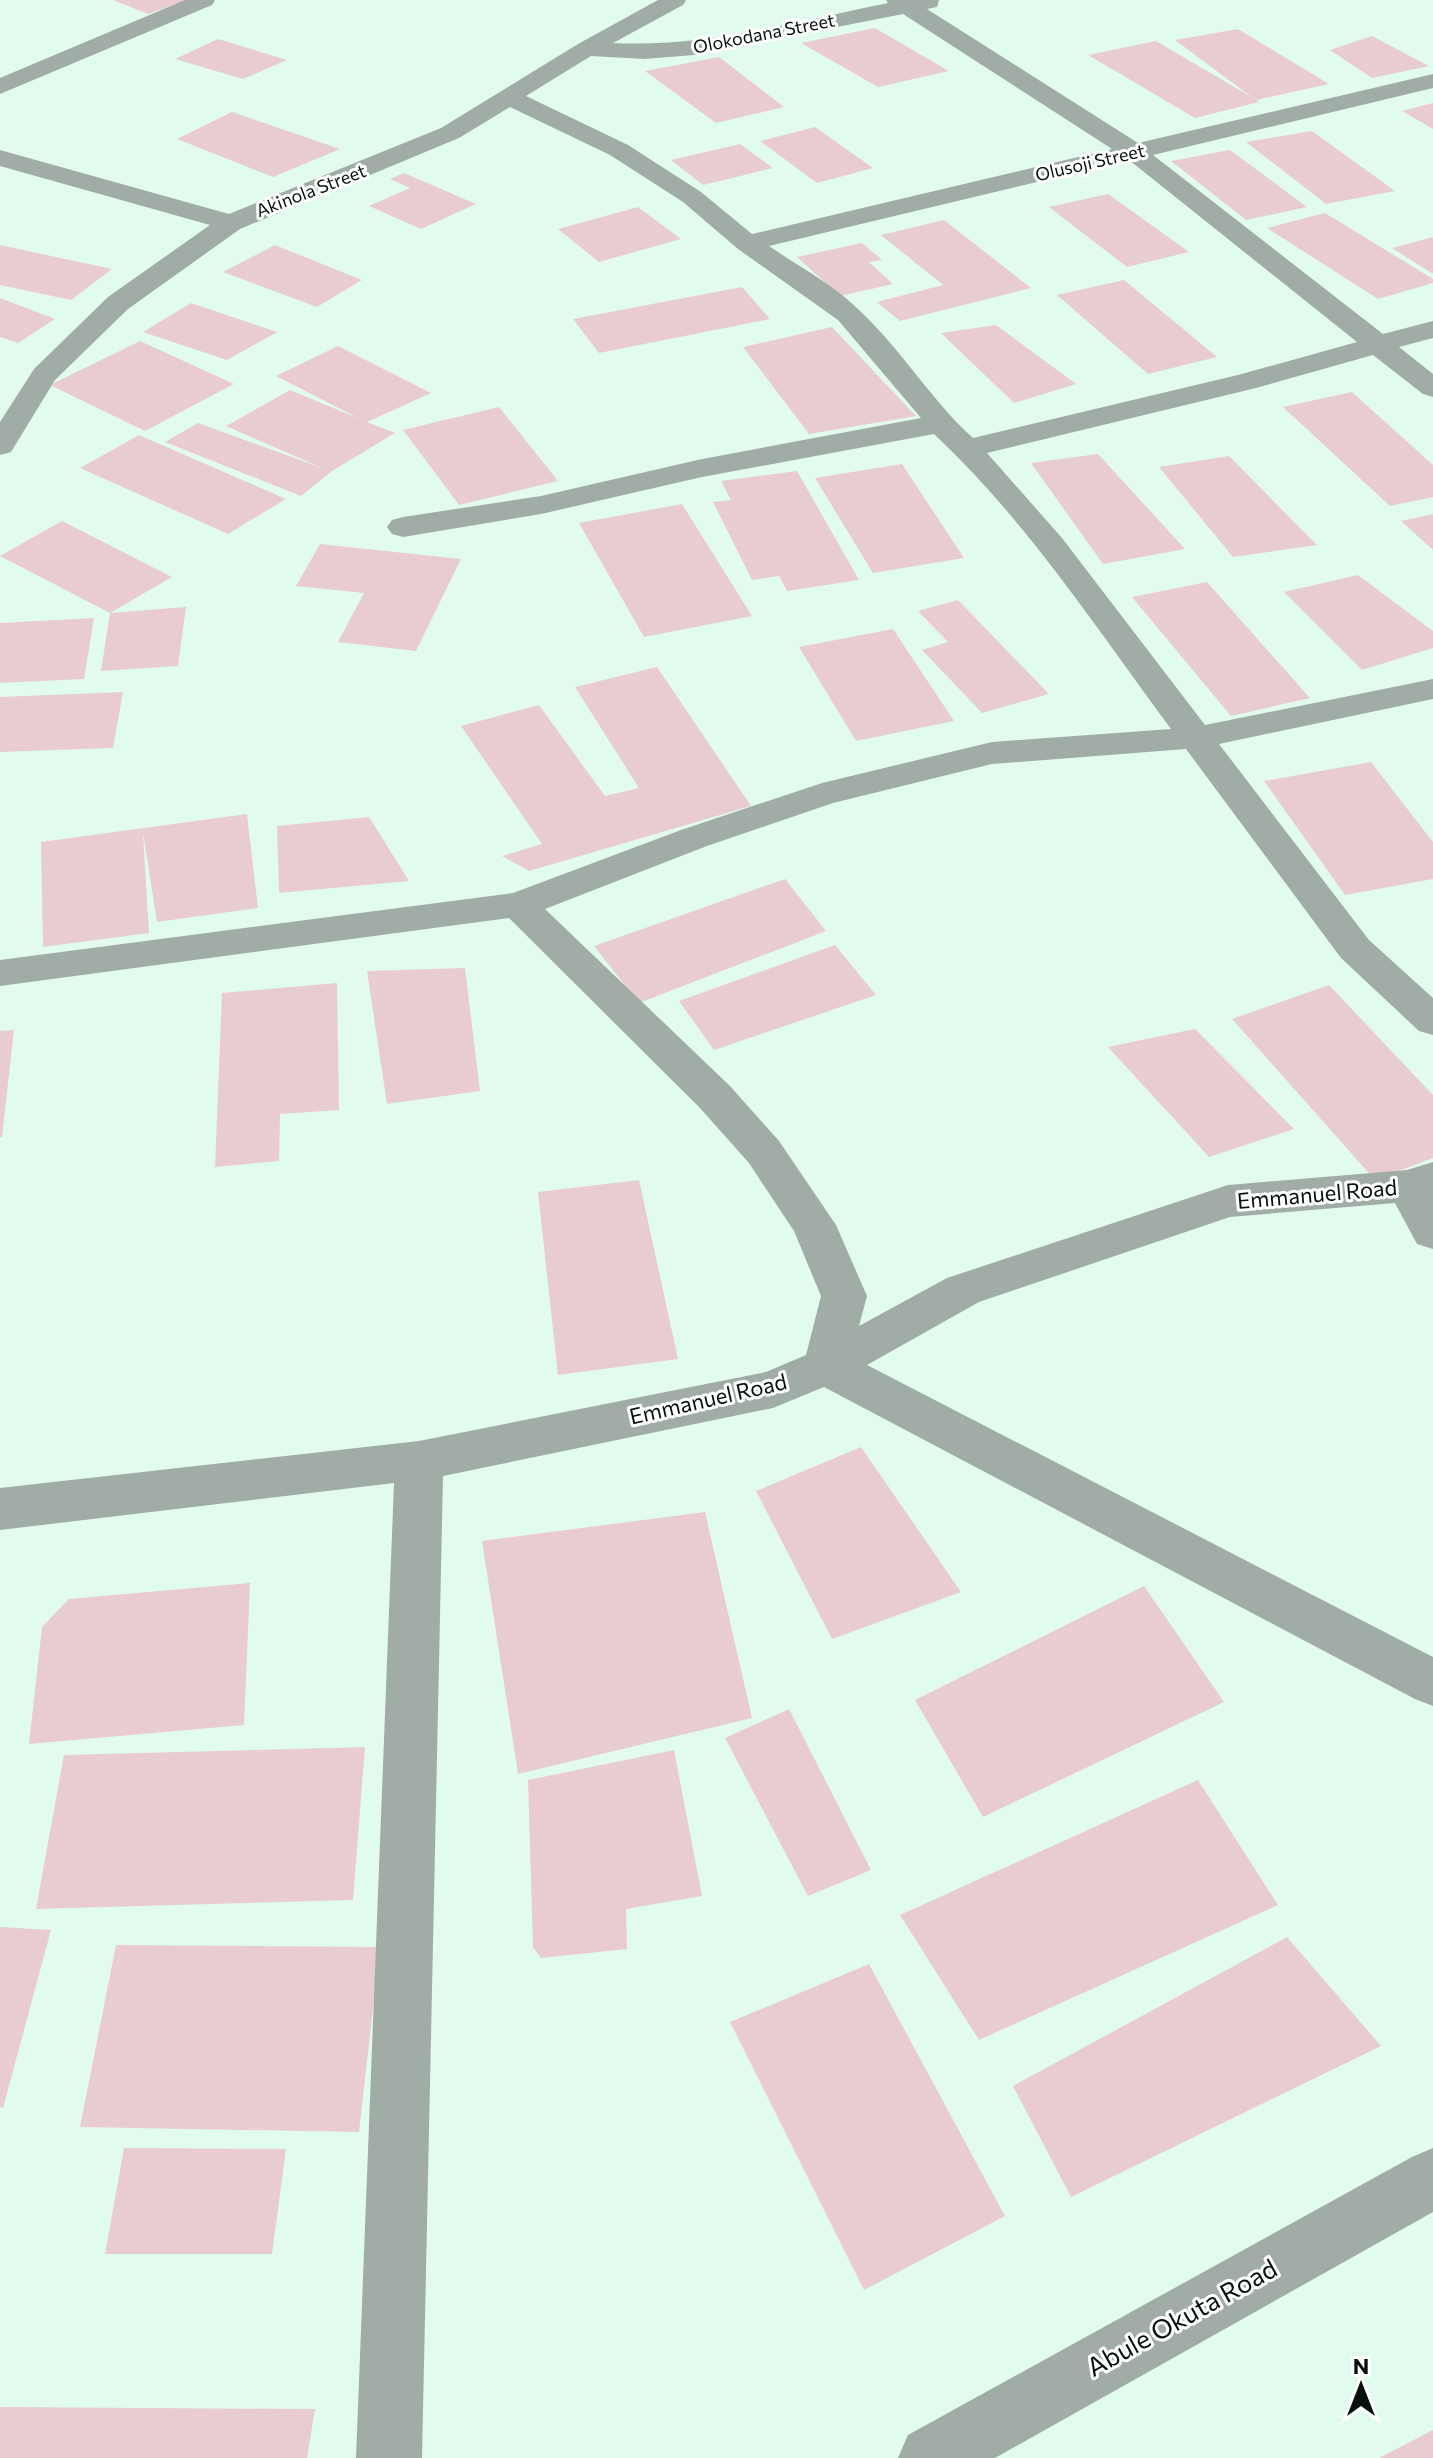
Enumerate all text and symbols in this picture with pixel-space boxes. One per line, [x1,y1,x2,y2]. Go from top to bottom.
street label: Olokodana Street [691,8,837,58]
street label: Olusoji Street [1033,139,1147,185]
street label: Akinola Street [252,159,369,221]
street label: Emmanuel Road [1236,1173,1398,1214]
street label: Emmanuel Road [627,1367,789,1430]
street label: Abule Okuta Road [1081,2252,1282,2382]
north arrow [1321,2346,1401,2426]
text: N [1353,2352,1369,2379]

